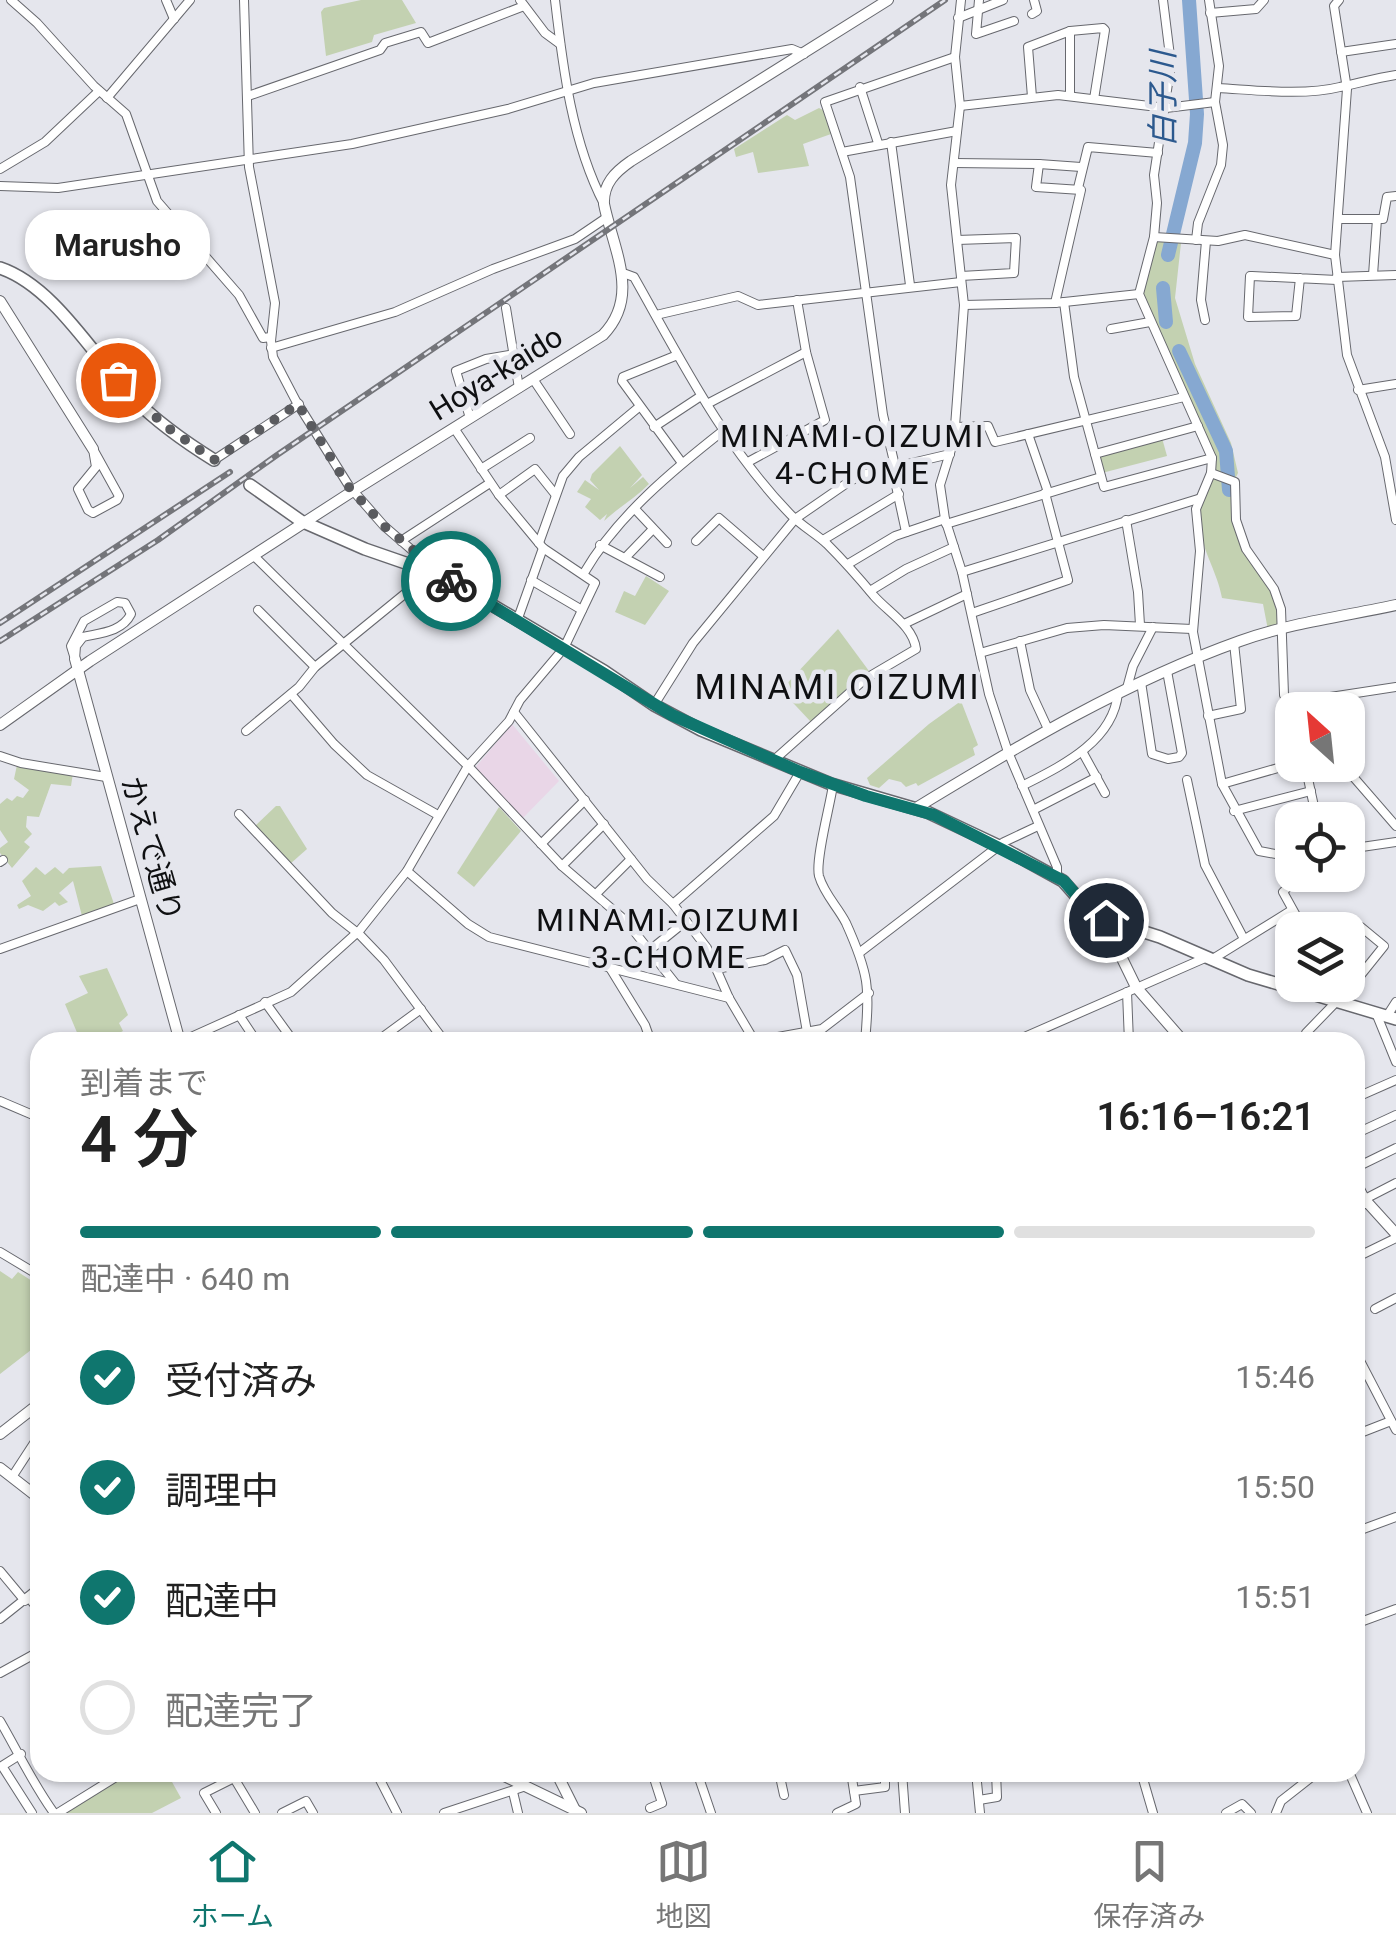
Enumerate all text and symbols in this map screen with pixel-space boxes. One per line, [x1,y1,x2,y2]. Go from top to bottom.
water label: 白子川 [1144,48,1182,147]
callout: Marusho [26,210,210,280]
text: Marusho [54,226,181,264]
street label: Hoya-kaido [423,318,569,428]
pin [76,338,161,423]
icon: bag [91,353,146,408]
district label: MINAMI-OIZUMI 4-CHOME [720,417,986,492]
courier [401,531,501,631]
icon: bike [424,554,479,609]
district label: MINAMI OIZUMI [695,667,981,708]
north arrow [1275,692,1365,782]
map controls [1275,692,1365,1002]
street label: かえで通り [115,773,189,925]
button: locate [1275,802,1365,892]
pin [1064,878,1149,963]
icon: home [1079,893,1134,948]
district label: MINAMI-OIZUMI 3-CHOME [536,901,802,976]
button: layers [1275,912,1365,1002]
text: 到着まで [80,1064,208,1102]
text: 16:16–16:21 [1096,1095,1315,1139]
text: 4 分 [80,1102,198,1178]
text: 配達中 · 640 m [80,1260,290,1298]
icon: check [80,1350,135,1405]
text: 15:46 [1235,1358,1315,1396]
text: 受付済み [165,1359,317,1403]
icon: check [80,1460,135,1515]
text: 15:50 [1235,1468,1315,1506]
text: 調理中 [165,1469,279,1513]
icon: check [80,1570,135,1625]
text: 15:51 [1235,1578,1315,1616]
text: 配達中 [165,1579,279,1623]
text: 配達完了 [165,1689,317,1733]
tab: ホーム [191,1834,274,1934]
tab: 地図 [656,1834,712,1934]
tab: 保存済み [1093,1834,1205,1934]

